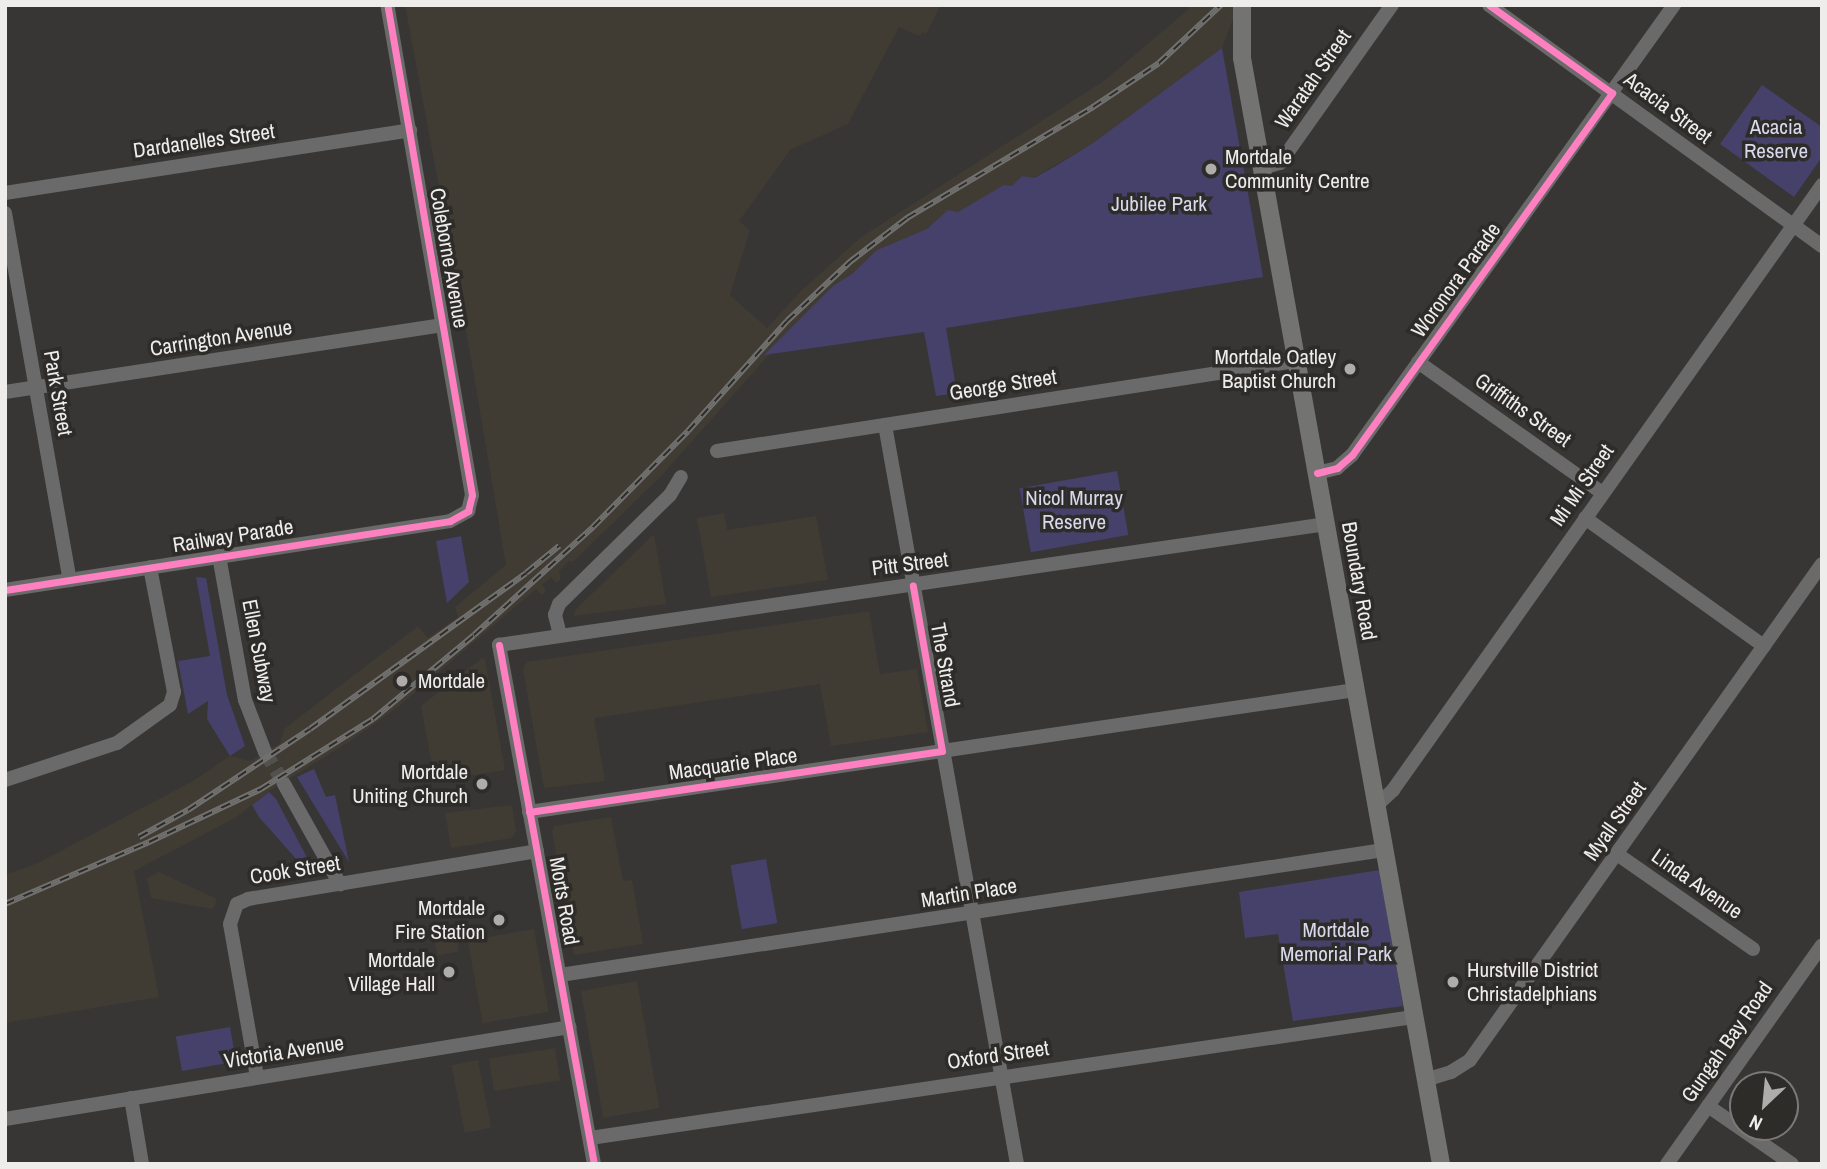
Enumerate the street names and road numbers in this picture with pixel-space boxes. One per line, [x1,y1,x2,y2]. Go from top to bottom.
street label: Waratah Street [1270,25,1356,133]
street label: Acacia Street [1619,67,1717,149]
street label: Dardanelles Street [132,119,276,163]
street label: Coleborne Avenue [424,186,474,330]
street label: Woronora Parade [1406,218,1506,342]
street label: Carrington Avenue [148,314,294,362]
street label: Park Street [38,348,78,438]
street label: George Street [948,364,1058,406]
street label: Griffiths Street [1470,368,1576,452]
street label: Mi Mi Street [1545,439,1619,531]
street label: Railway Parade [171,514,295,558]
street label: Boundary Road [1336,520,1382,642]
street label: Pitt Street [870,547,950,581]
street label: Ellen Subway [237,597,281,705]
street label: The Strand [925,621,965,709]
street label: Macquarie Place [667,743,799,785]
street label: Myall Street [1579,777,1651,865]
street label: Linda Avenue [1646,843,1748,925]
street label: Cook Street [248,850,342,890]
street label: Morts Road [544,855,584,947]
street label: Martin Place [919,873,1019,913]
street label: Gungah Bay Road [1676,977,1778,1107]
street label: Victoria Avenue [222,1030,346,1074]
street label: Oxford Street [946,1035,1050,1075]

